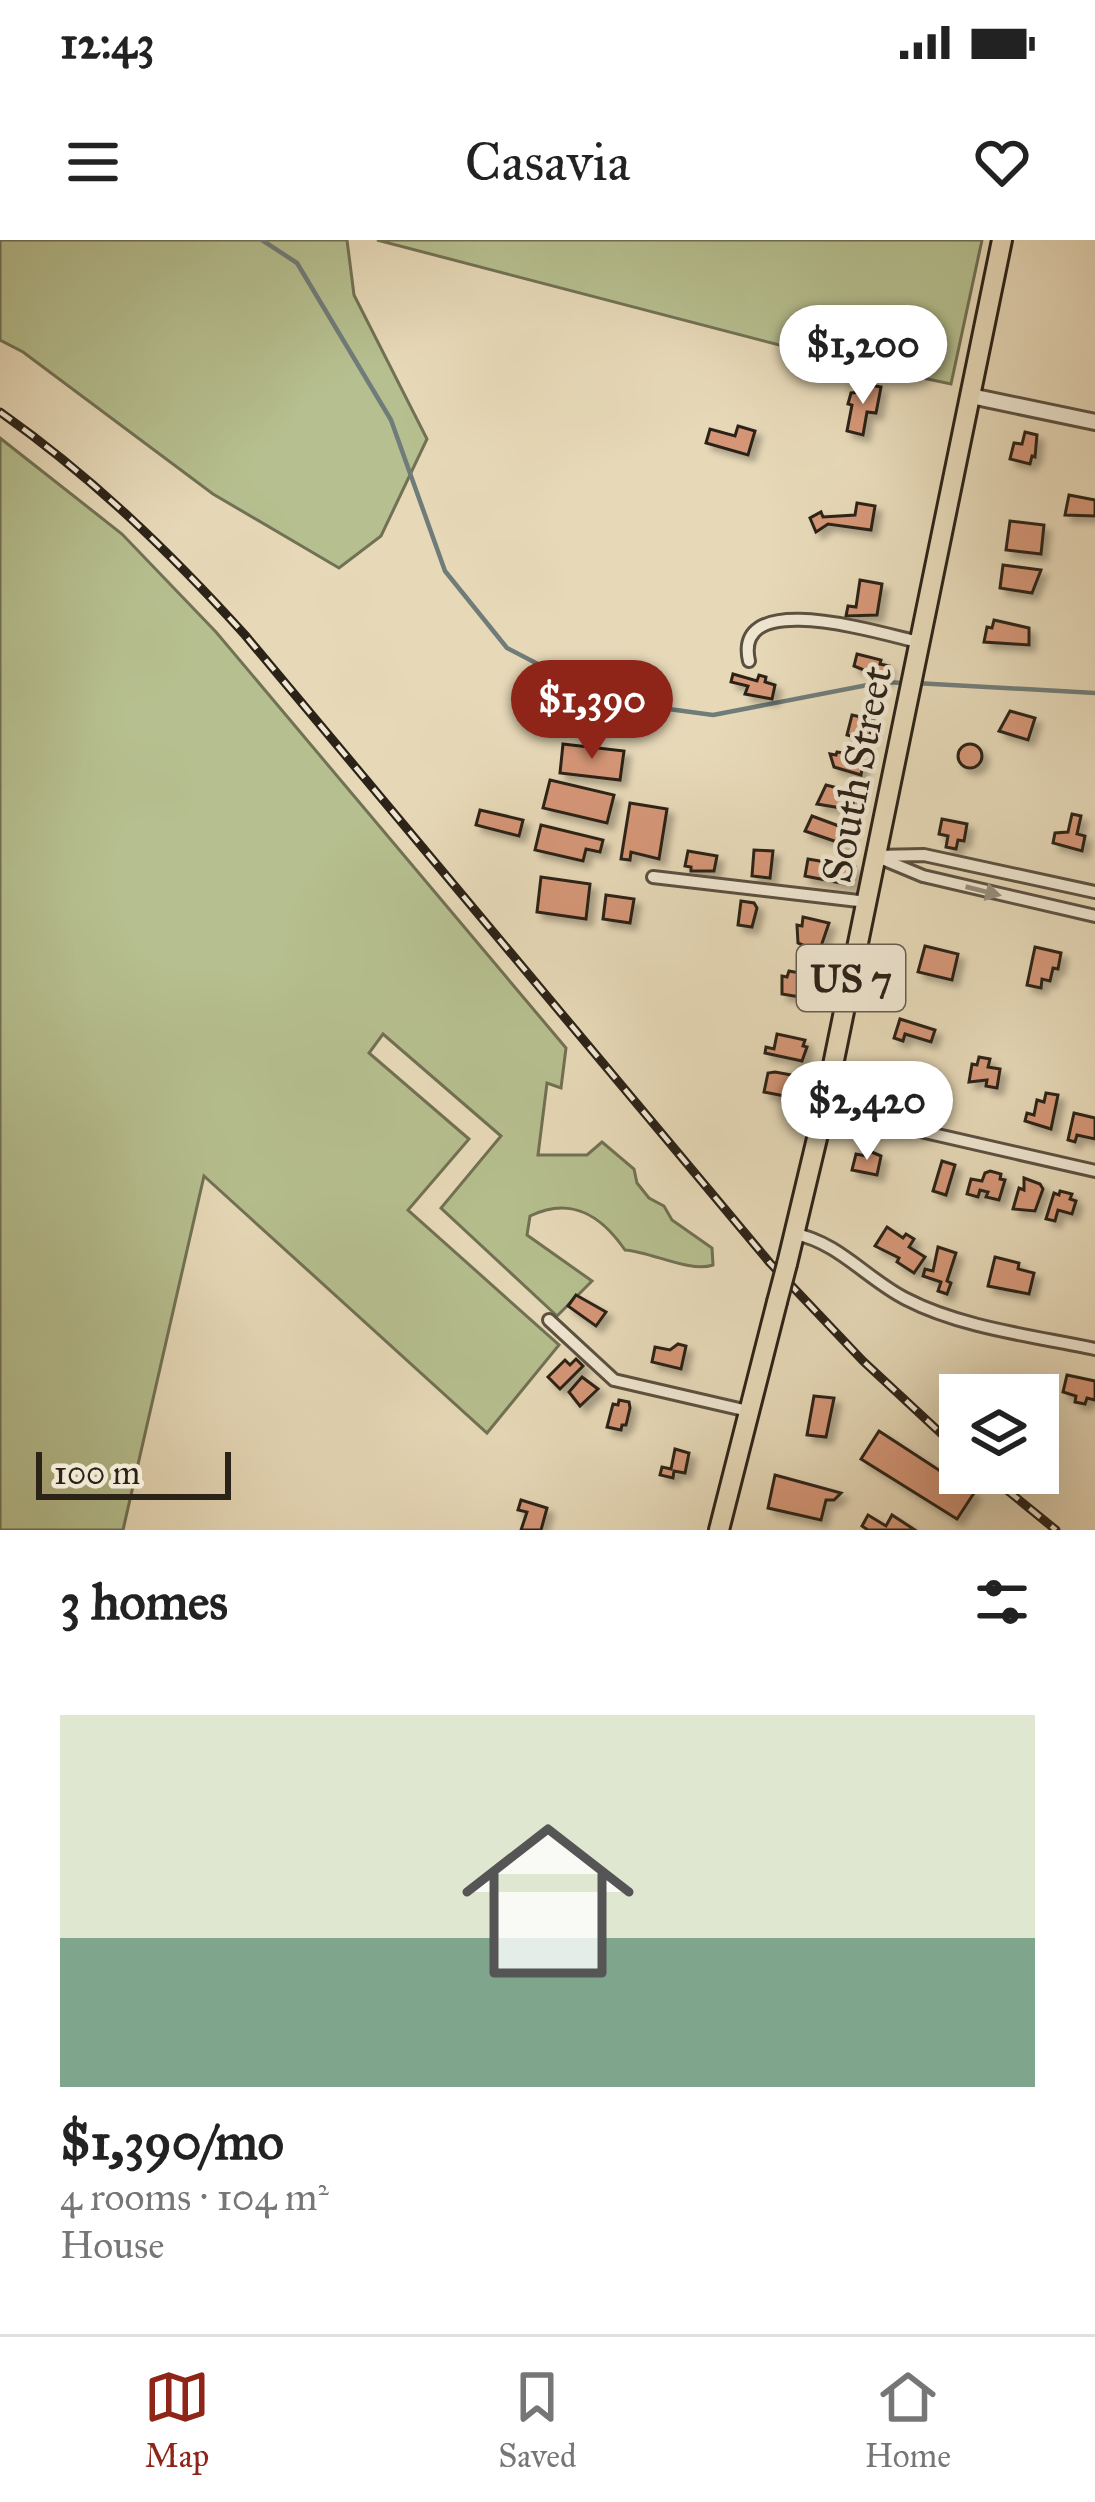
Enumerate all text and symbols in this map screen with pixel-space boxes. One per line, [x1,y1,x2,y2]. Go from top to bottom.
text: 12:43 [60,15,154,70]
icon: menu [60,129,126,195]
text: Casavia [465,129,630,195]
icon: heart [969,129,1035,195]
pin: $1,200 [765,305,961,407]
text: $1,200 [806,320,920,368]
pin: $1,390 [494,660,690,762]
street label: South Street [811,661,903,887]
text: $1,390 [538,675,646,723]
one-way arrow [965,882,1002,901]
road number: US 7 [797,945,905,1011]
pin: $2,420 [769,1061,965,1163]
text: $2,420 [808,1076,926,1124]
map controls [939,1374,1059,1494]
button: layers [939,1374,1059,1494]
scale bar [36,1446,231,1499]
text: 100 m [54,1453,140,1493]
icon: filters [969,1569,1035,1635]
text: 3 homes [60,1571,228,1633]
icon: home [440,1793,656,2009]
text: $1,390/mo [60,2111,284,2173]
text: 4 rooms · 104 m² [60,2173,329,2221]
text: House [60,2221,164,2269]
tab: Map [144,2364,210,2476]
tab: Saved [498,2364,577,2476]
tab: Home [865,2364,951,2476]

